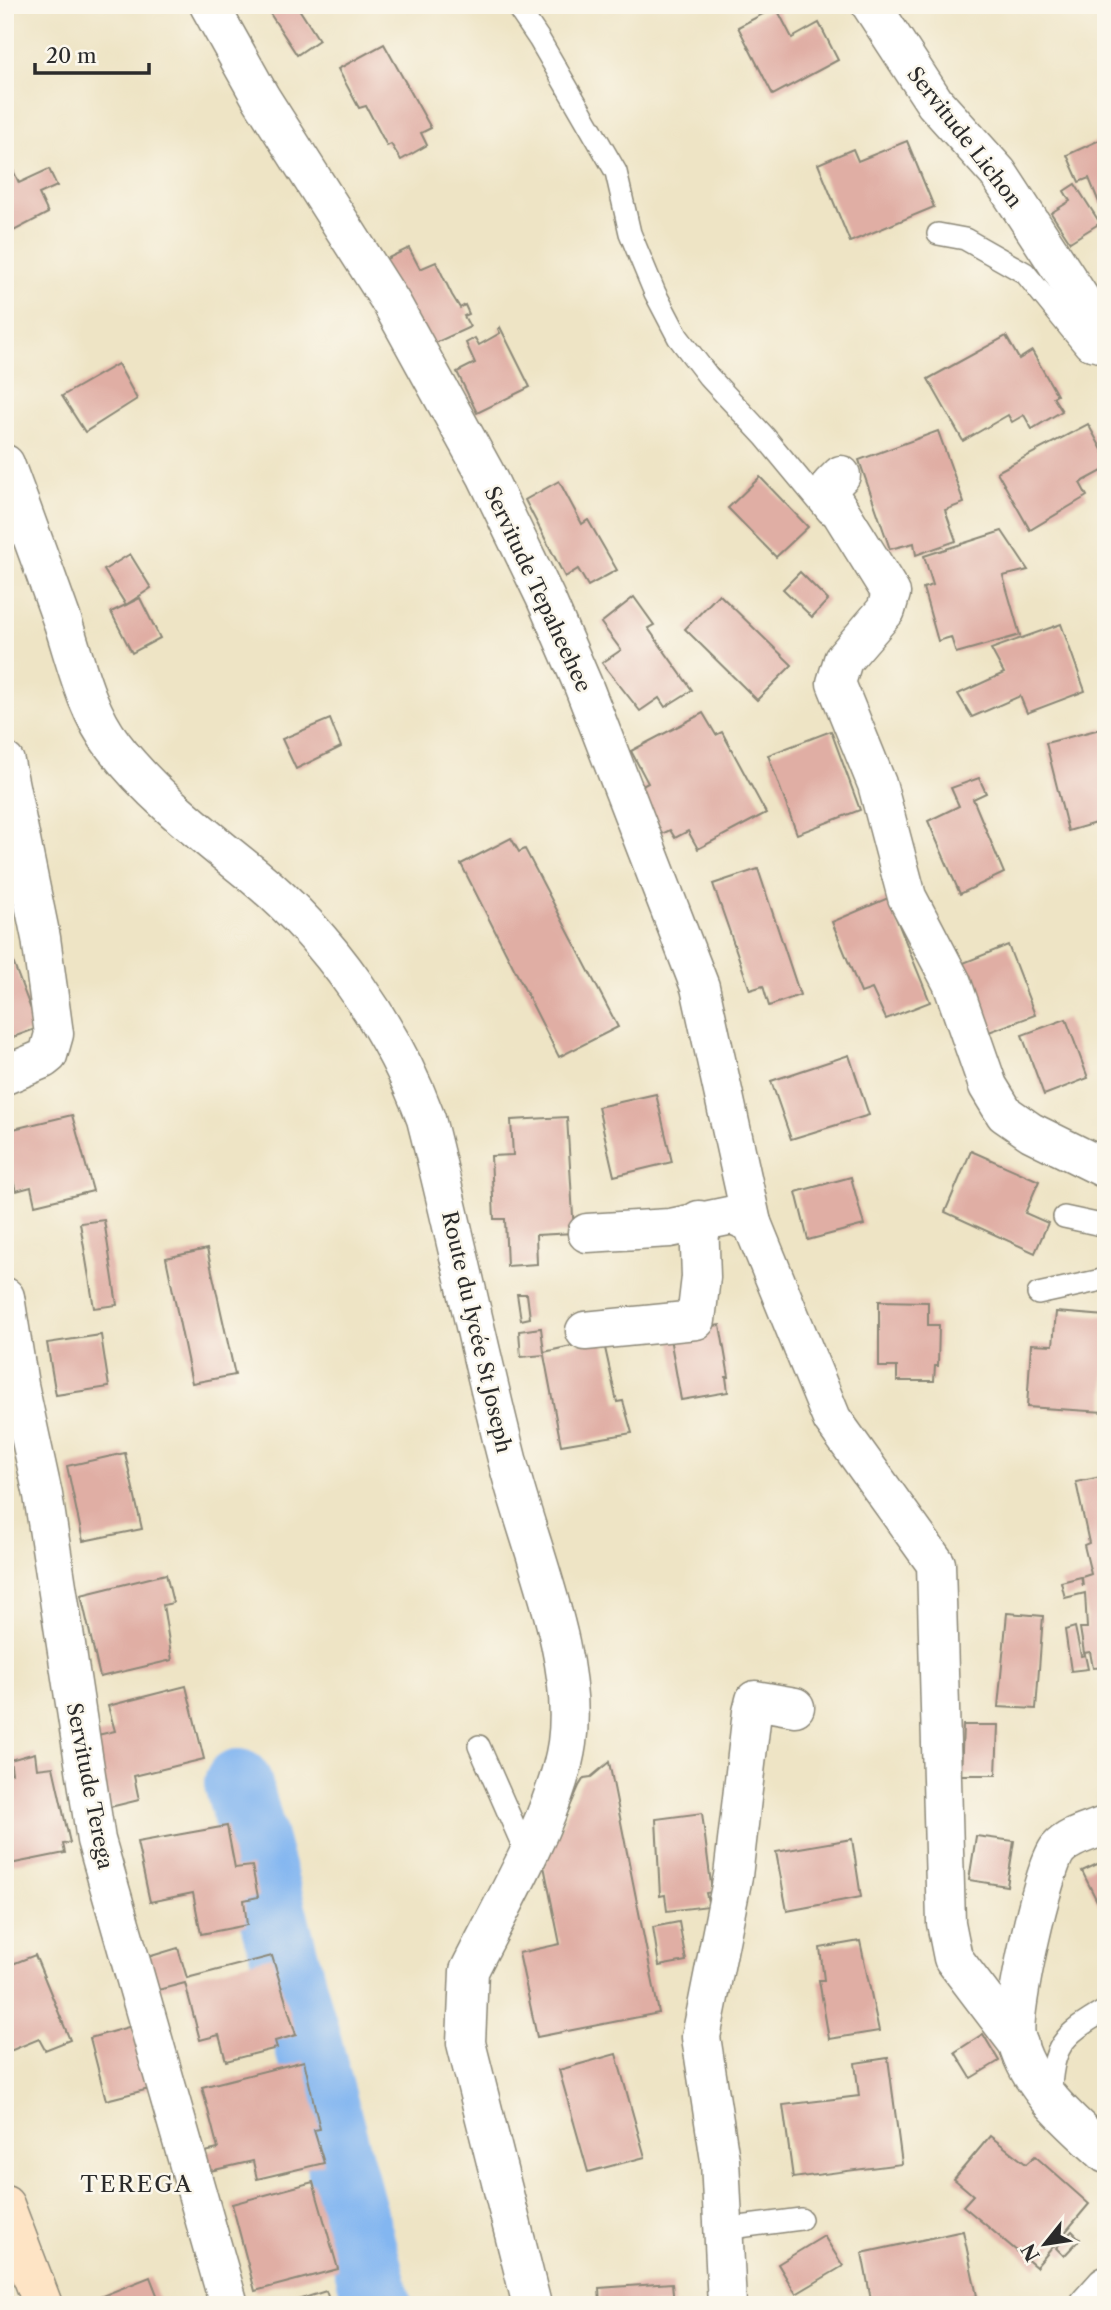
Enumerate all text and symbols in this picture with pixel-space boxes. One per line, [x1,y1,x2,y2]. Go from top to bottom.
scale bar [35,32,149,76]
text: 20 m [46,43,97,68]
street label: Servitude Lichon [902,62,1028,212]
street label: Servitude Tepaheehee [479,482,597,696]
street label: Route du lycée St Joseph [437,1209,517,1455]
street label: Servitude Terega [62,1701,119,1872]
district label: TEREGA [81,2170,194,2198]
north arrow [1010,2208,1080,2278]
text: N [1017,2239,1045,2265]

